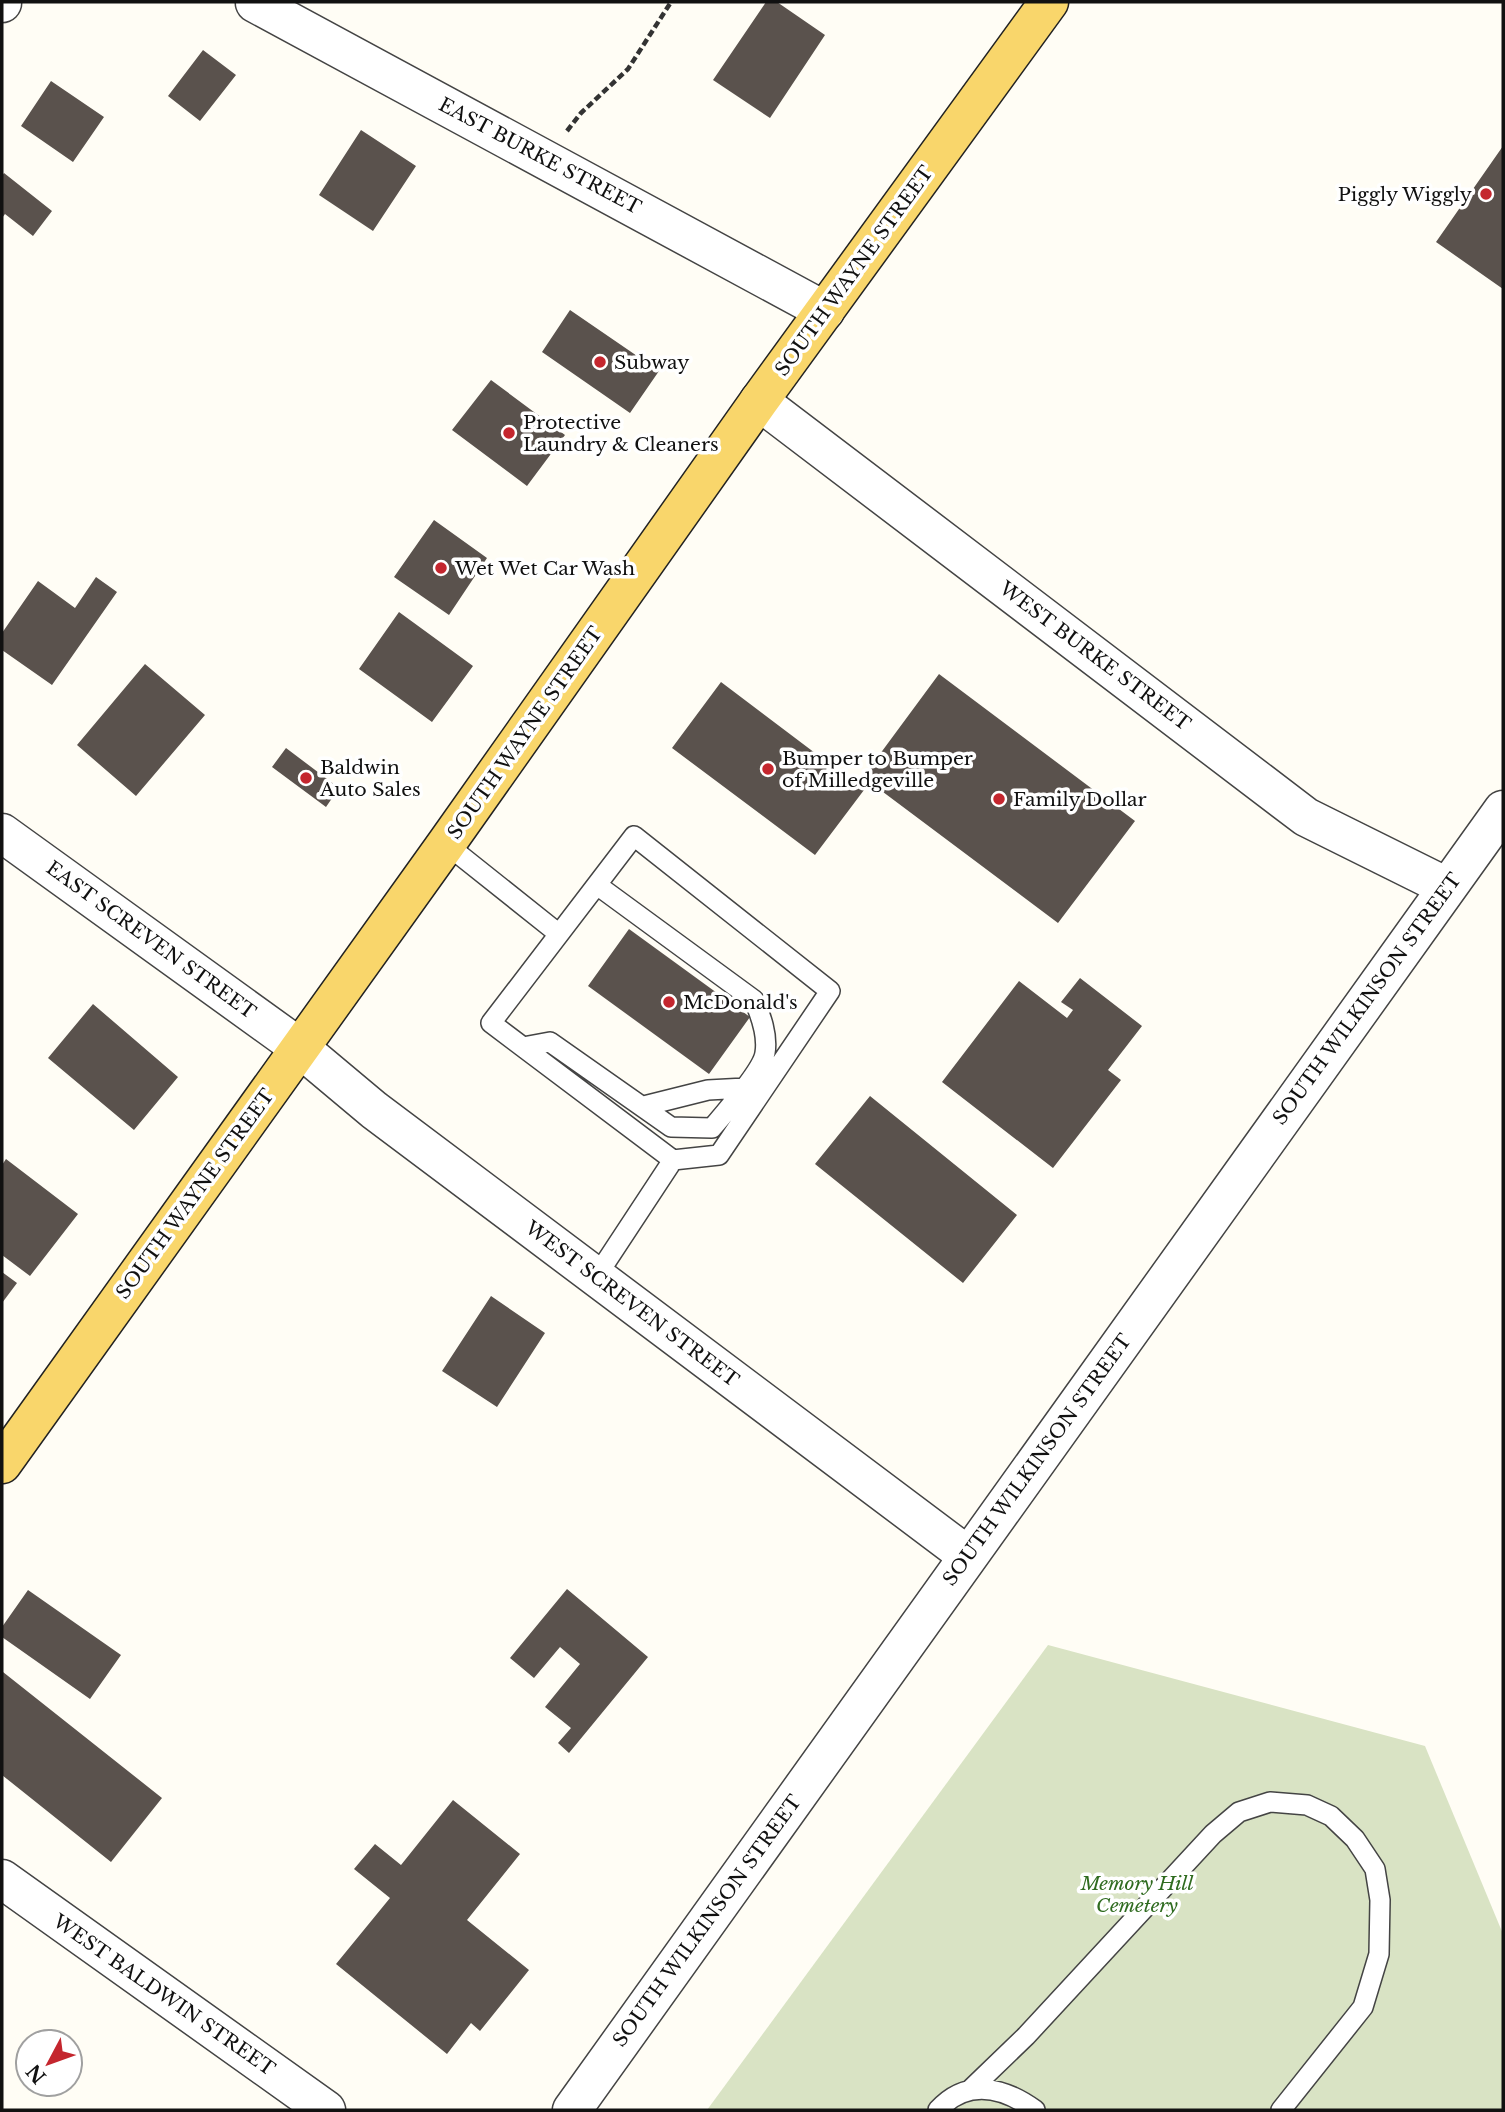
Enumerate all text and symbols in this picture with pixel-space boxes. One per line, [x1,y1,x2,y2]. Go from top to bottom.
street label: EAST BURKE STREET [435,93,645,219]
street label: SOUTH WAYNE STREET [770,162,938,380]
place label: Piggly Wiggly [1338,183,1472,206]
marker: Piggly Wiggly [1478,186,1494,202]
place label: Subway [614,351,689,374]
marker: Subway [592,354,608,370]
place label: Protective Laundry & Cleaners [523,411,719,456]
marker: Protective Laundry & Cleaners [501,425,517,441]
place label: Wet Wet Car Wash [454,557,635,580]
marker: Wet Wet Car Wash [433,560,449,576]
street label: WEST BURKE STREET [994,576,1195,735]
street label: SOUTH WAYNE STREET [443,622,607,844]
place label: Bumper to Bumper of Milledgeville [782,747,973,792]
place label: Baldwin Auto Sales [319,756,421,801]
marker: Bumper to Bumper of Milledgeville [760,761,776,777]
marker: Baldwin Auto Sales [298,770,314,786]
place label: Family Dollar [1013,788,1147,811]
marker: Family Dollar [991,791,1007,807]
street label: EAST SCREVEN STREET [42,856,260,1024]
street label: SOUTH WILKINSON STREET [1268,869,1466,1129]
place label: McDonald's [683,991,798,1014]
marker: McDonald's [661,994,677,1010]
street label: SOUTH WAYNE STREET [111,1085,279,1303]
street label: WEST SCREVEN STREET [520,1216,743,1392]
street label: SOUTH WILKINSON STREET [938,1330,1136,1590]
street label: SOUTH WILKINSON STREET [608,1791,806,2051]
park label: Memory Hill Cemetery [1080,1872,1193,1917]
street label: WEST BALDWIN STREET [48,1909,279,2081]
north arrow [14,2028,84,2098]
text: N [22,2059,51,2088]

